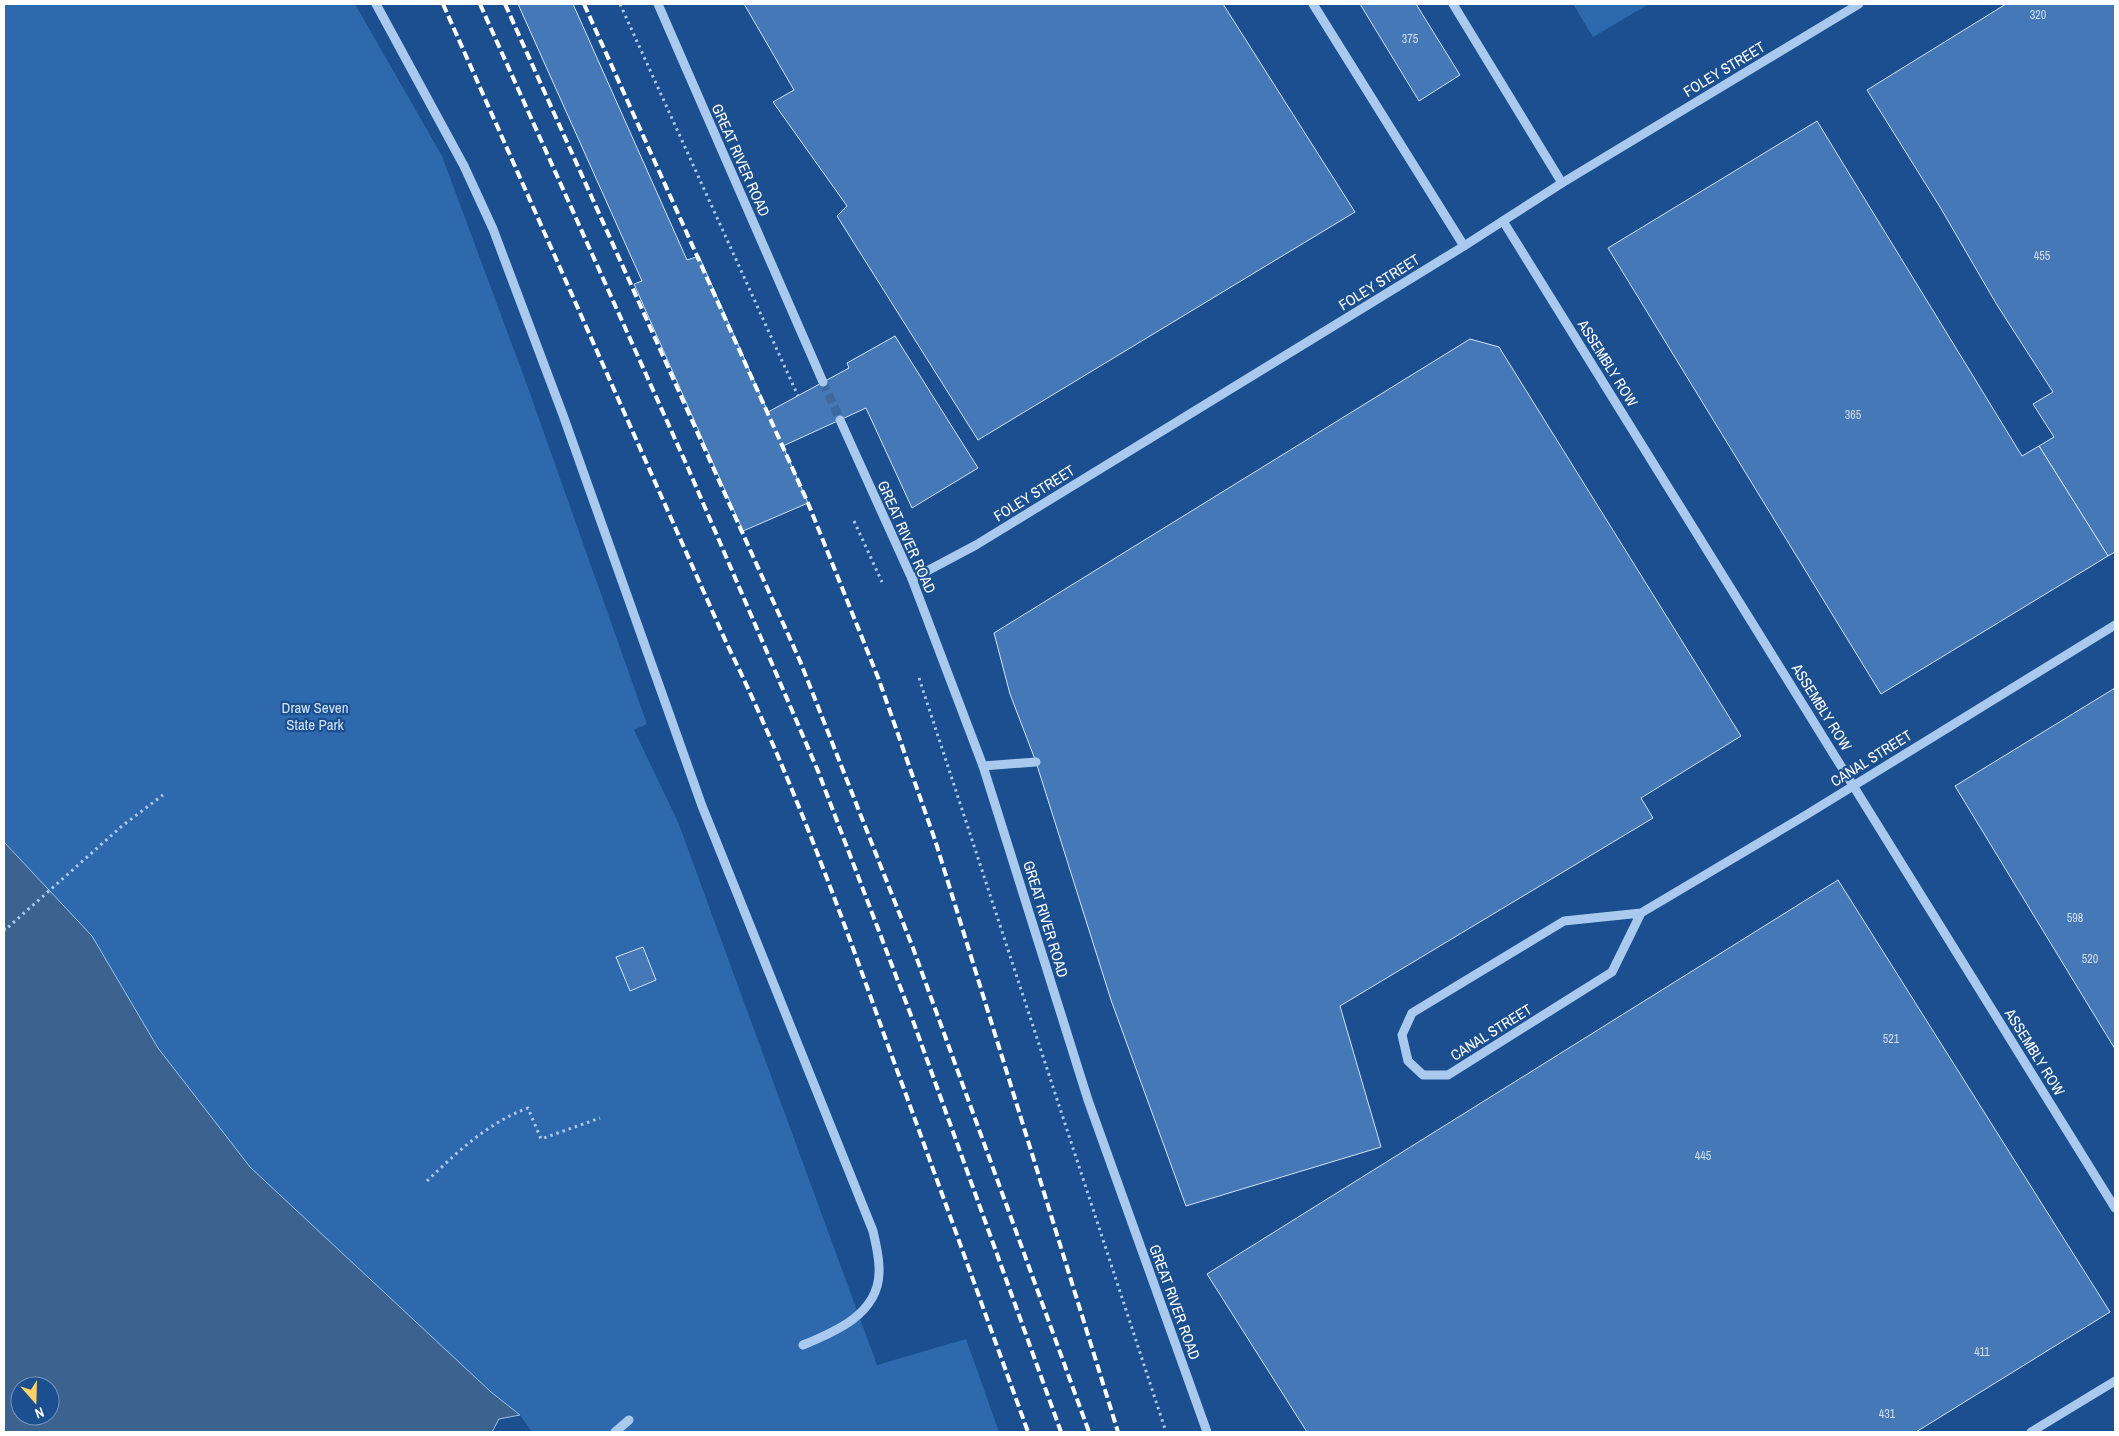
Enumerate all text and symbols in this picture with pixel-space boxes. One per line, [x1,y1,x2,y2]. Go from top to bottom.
house number: 320 [2030,7,2046,23]
house number: 375 [1402,31,1419,47]
street label: FOLEY STREET [1679,36,1769,102]
street label: GREAT RIVER ROAD [707,100,775,220]
street label: FOLEY STREET [1334,248,1424,315]
house number: 455 [2034,248,2051,264]
street label: ASSEMBLY ROW [1572,315,1643,411]
house number: 365 [1845,407,1862,423]
street label: FOLEY STREET [989,459,1079,526]
street label: GREAT RIVER ROAD [873,477,941,597]
street label: ASSEMBLY ROW [1786,659,1857,755]
park label: Draw Seven State Park [282,697,349,735]
street label: CANAL STREET [1826,724,1916,791]
street label: GREAT RIVER ROAD [1018,858,1074,980]
house number: 598 [2067,910,2083,926]
house number: 520 [2082,951,2098,967]
street label: CANAL STREET [1446,998,1536,1065]
street label: ASSEMBLY ROW [1999,1004,2070,1100]
house number: 521 [1883,1031,1900,1047]
house number: 445 [1695,1148,1712,1164]
street label: GREAT RIVER ROAD [1144,1241,1206,1363]
house number: 411 [1974,1344,1990,1360]
north arrow [10,1376,60,1426]
text: N [32,1403,46,1423]
house number: 431 [1879,1406,1896,1422]

